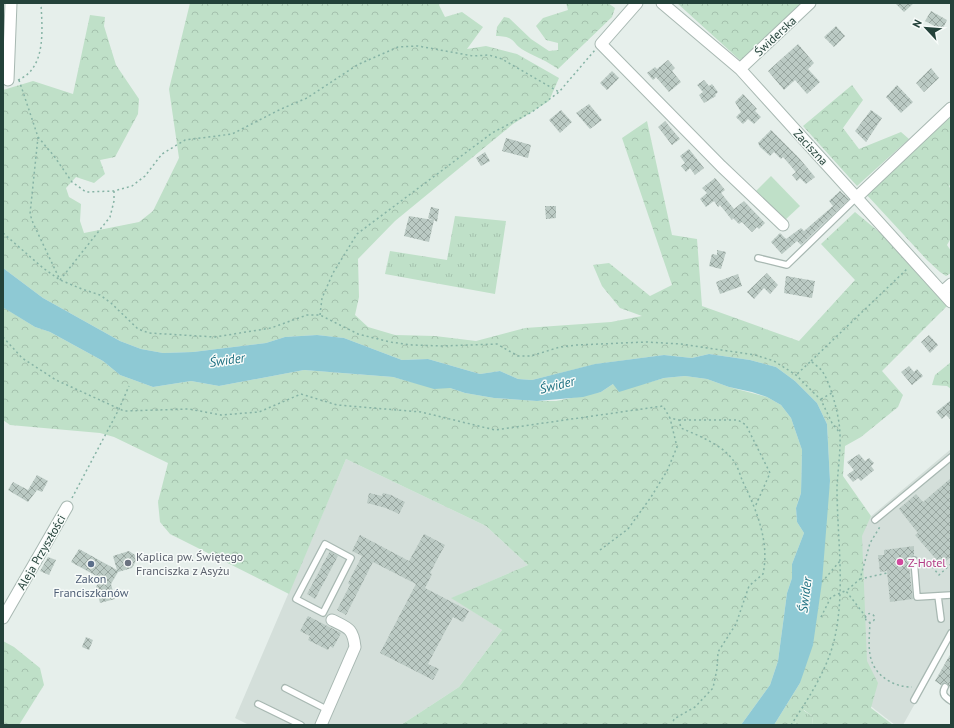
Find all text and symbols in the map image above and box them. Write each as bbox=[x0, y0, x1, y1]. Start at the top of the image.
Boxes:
north arrow bbox=[906, 8, 946, 48]
street label: Świderska bbox=[751, 13, 799, 59]
text: N bbox=[909, 17, 925, 30]
street label: Zaciszna bbox=[791, 126, 831, 168]
water label: Świder bbox=[208, 349, 247, 371]
water label: Świder bbox=[538, 372, 577, 398]
street label: Aleja Przyszłości bbox=[13, 512, 69, 592]
place label: Kaplica pw. Świętego Franciszka z Asyżu bbox=[136, 549, 243, 578]
place label: Z-Hotel bbox=[908, 555, 946, 570]
marker: Z-Hotel bbox=[895, 557, 905, 567]
marker: Kaplica pw. Świętego Franciszka z Asyżu bbox=[123, 558, 133, 568]
marker: Zakon Franciszkanów bbox=[86, 559, 96, 569]
place label: Zakon Franciszkanów bbox=[53, 571, 129, 600]
water label: Świder bbox=[794, 575, 816, 614]

